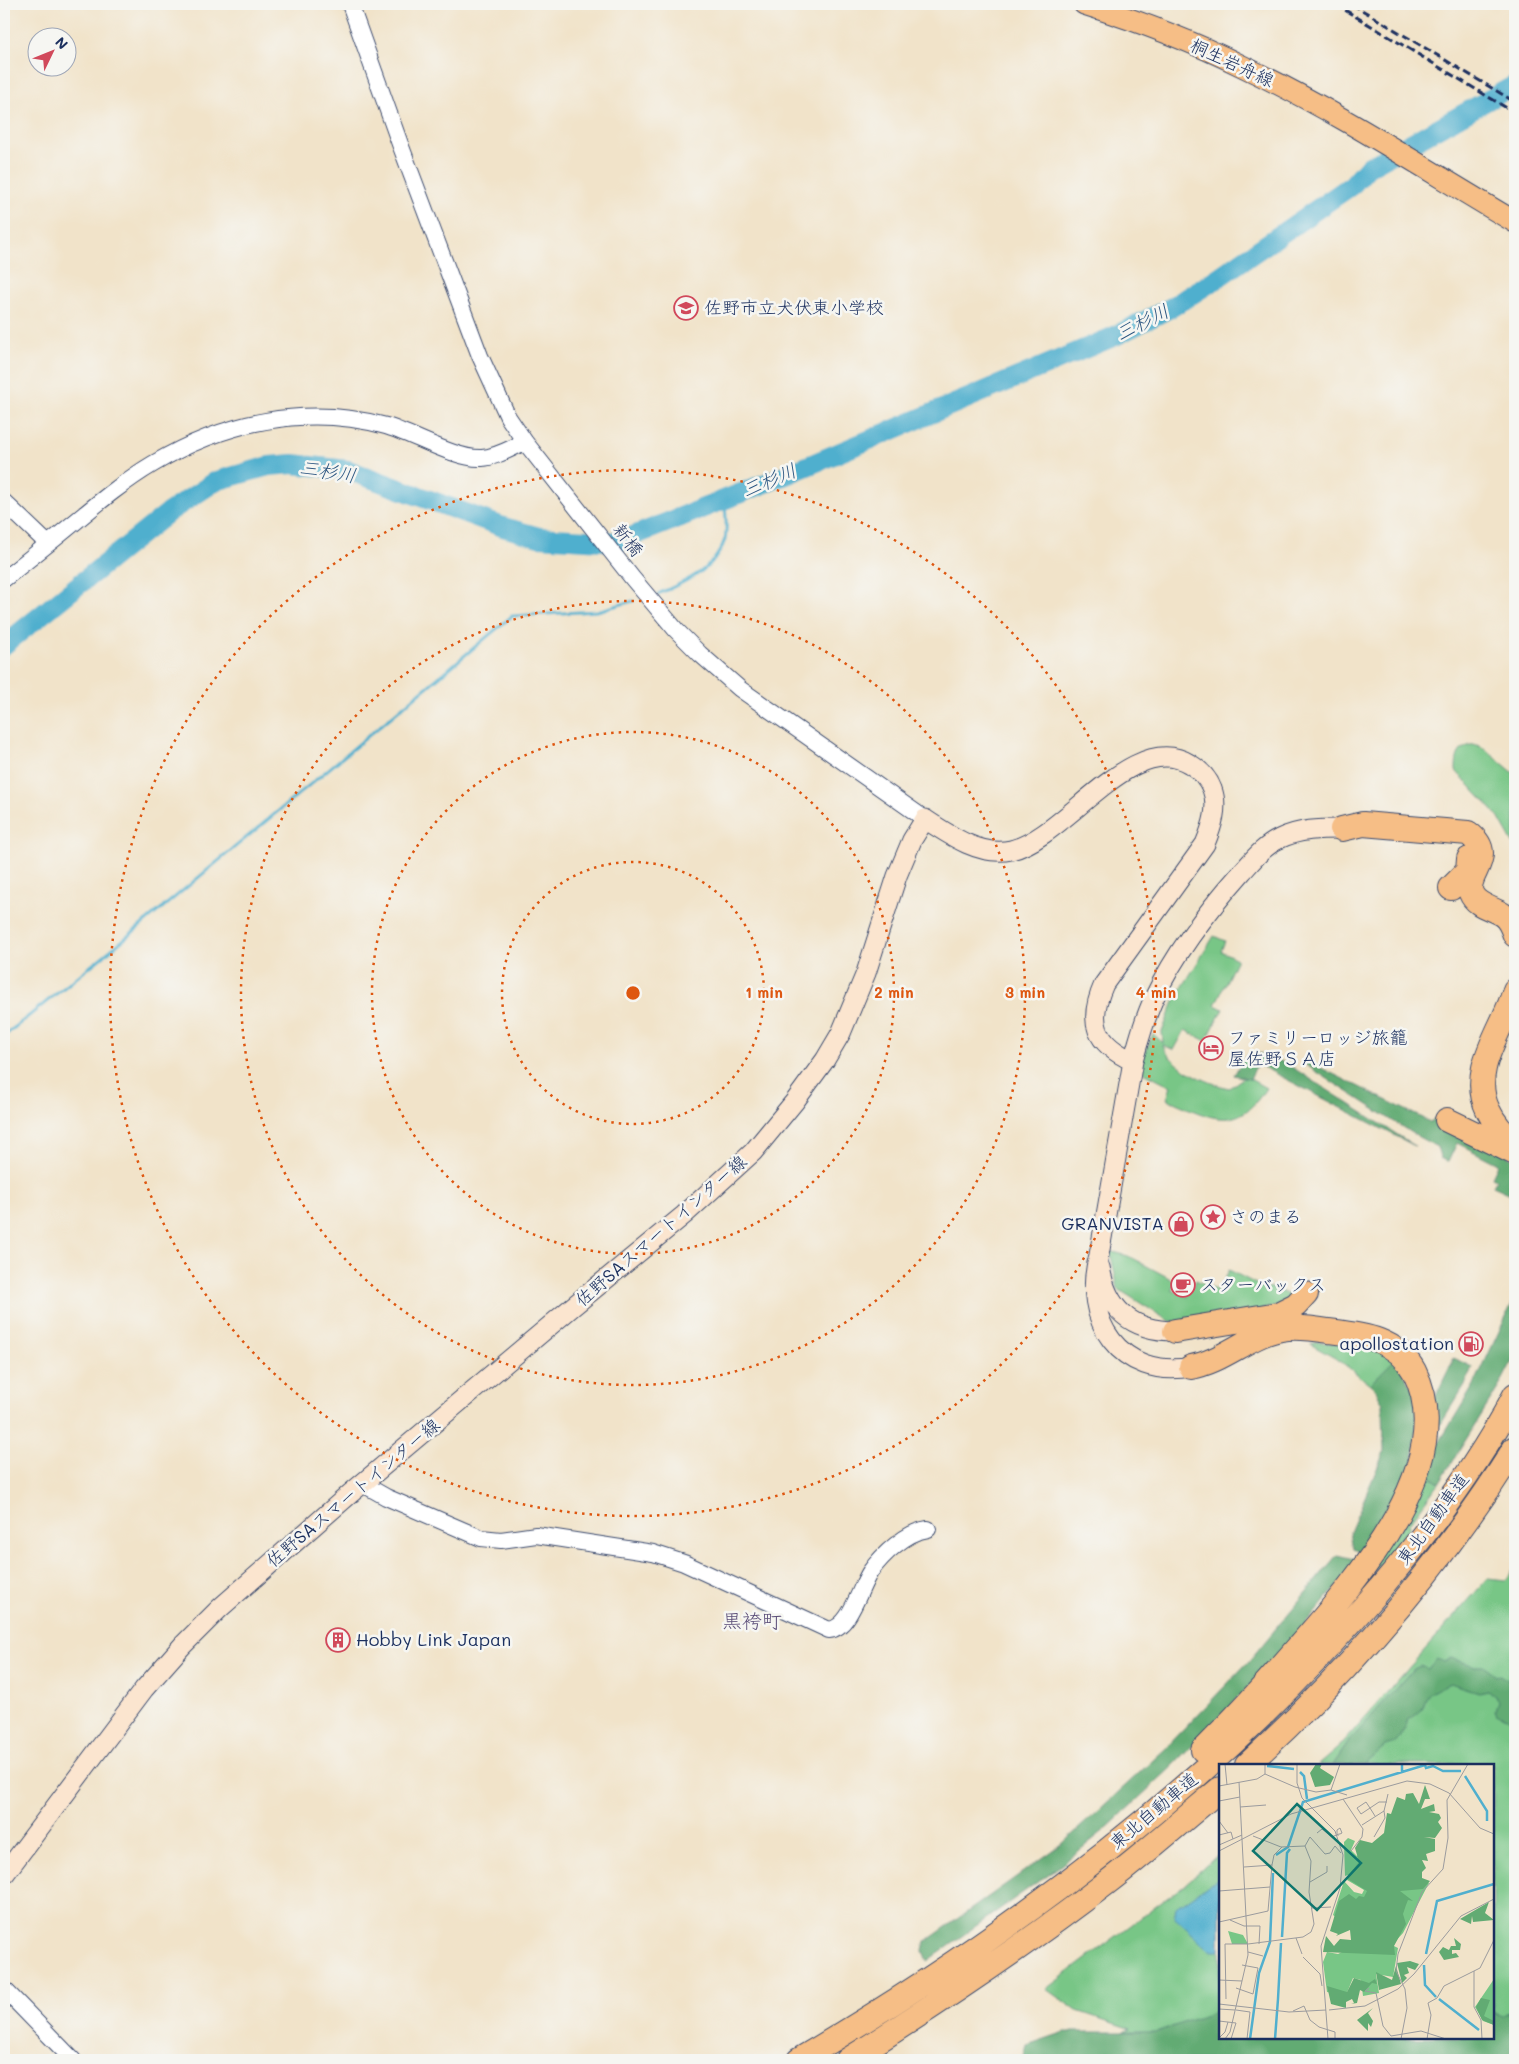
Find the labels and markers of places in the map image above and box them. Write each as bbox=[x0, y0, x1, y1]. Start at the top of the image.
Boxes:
school or university icon: 佐野市立犬伏東小学校 bbox=[673, 295, 699, 321]
place label: 佐野市立犬伏東小学校 bbox=[704, 295, 884, 319]
centre of rings bbox=[624, 984, 642, 1002]
place label: ファミリーロッジ旅籠 屋佐野ＳＡ店 bbox=[1228, 1025, 1407, 1070]
hotel icon: ファミリーロッジ旅籠 屋佐野ＳＡ店 bbox=[1198, 1035, 1224, 1061]
place icon: さのまる bbox=[1200, 1204, 1226, 1230]
place label: さのまる bbox=[1230, 1204, 1302, 1228]
place label: GRANVISTA bbox=[1061, 1211, 1164, 1235]
shop icon: GRANVISTA bbox=[1168, 1211, 1194, 1237]
cafe icon: スターバックス bbox=[1170, 1272, 1196, 1298]
place label: スターバックス bbox=[1200, 1272, 1326, 1296]
place label: apollostation bbox=[1339, 1331, 1454, 1355]
fuel station icon: apollostation bbox=[1458, 1331, 1484, 1357]
building icon: Hobby Link Japan bbox=[325, 1627, 351, 1653]
place label: Hobby Link Japan bbox=[356, 1627, 511, 1651]

